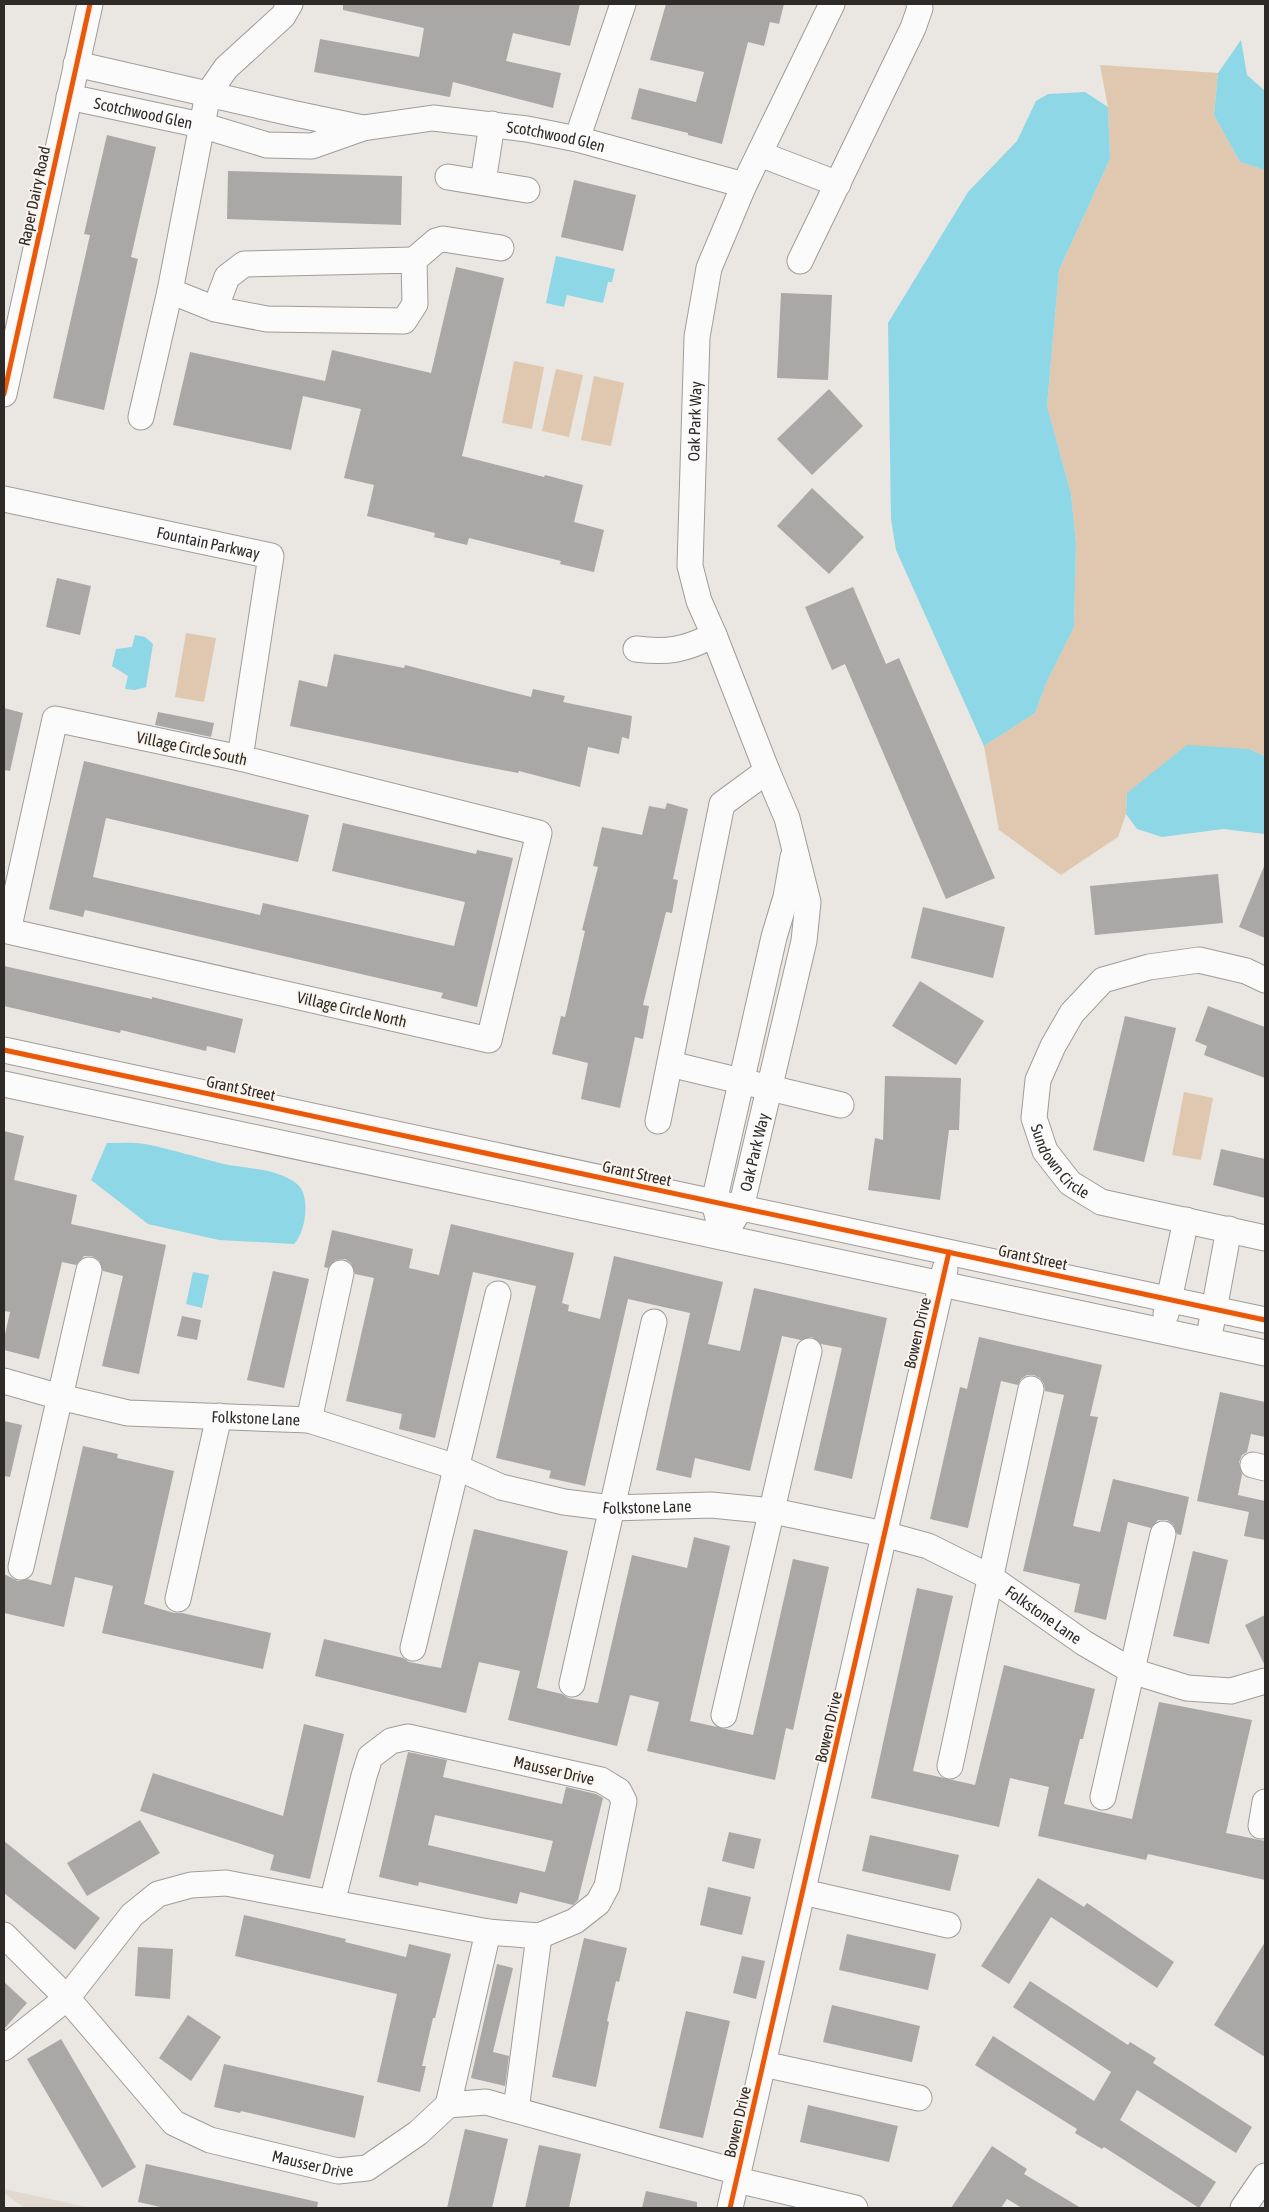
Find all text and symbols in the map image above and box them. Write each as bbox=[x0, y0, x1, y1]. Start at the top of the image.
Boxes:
street label: Scotchwood Glen bbox=[92, 94, 194, 132]
street label: Scotchwood Glen bbox=[506, 118, 607, 155]
street label: Raper Dairy Road bbox=[15, 145, 54, 248]
street label: Oak Park Way bbox=[684, 380, 706, 462]
street label: Fountain Parkway bbox=[155, 523, 262, 563]
street label: Village Circle South bbox=[135, 727, 249, 770]
street label: Village Circle North bbox=[295, 988, 409, 1031]
street label: Grant Street bbox=[205, 1072, 277, 1104]
street label: Oak Park Way bbox=[736, 1111, 773, 1193]
street label: Sundown Circle bbox=[1028, 1122, 1093, 1202]
street label: Grant Street bbox=[601, 1157, 673, 1189]
street label: Grant Street bbox=[997, 1241, 1069, 1273]
street label: Bowen Drive bbox=[900, 1296, 934, 1370]
street label: Folkstone Lane bbox=[211, 1407, 300, 1429]
street label: Folkstone Lane bbox=[602, 1497, 692, 1517]
street label: Folkstone Lane bbox=[1002, 1582, 1085, 1647]
street label: Bowen Drive bbox=[811, 1690, 845, 1764]
street label: Mausser Drive bbox=[512, 1752, 596, 1788]
street label: Bowen Drive bbox=[720, 2085, 754, 2159]
street label: Mausser Drive bbox=[270, 2146, 354, 2180]

